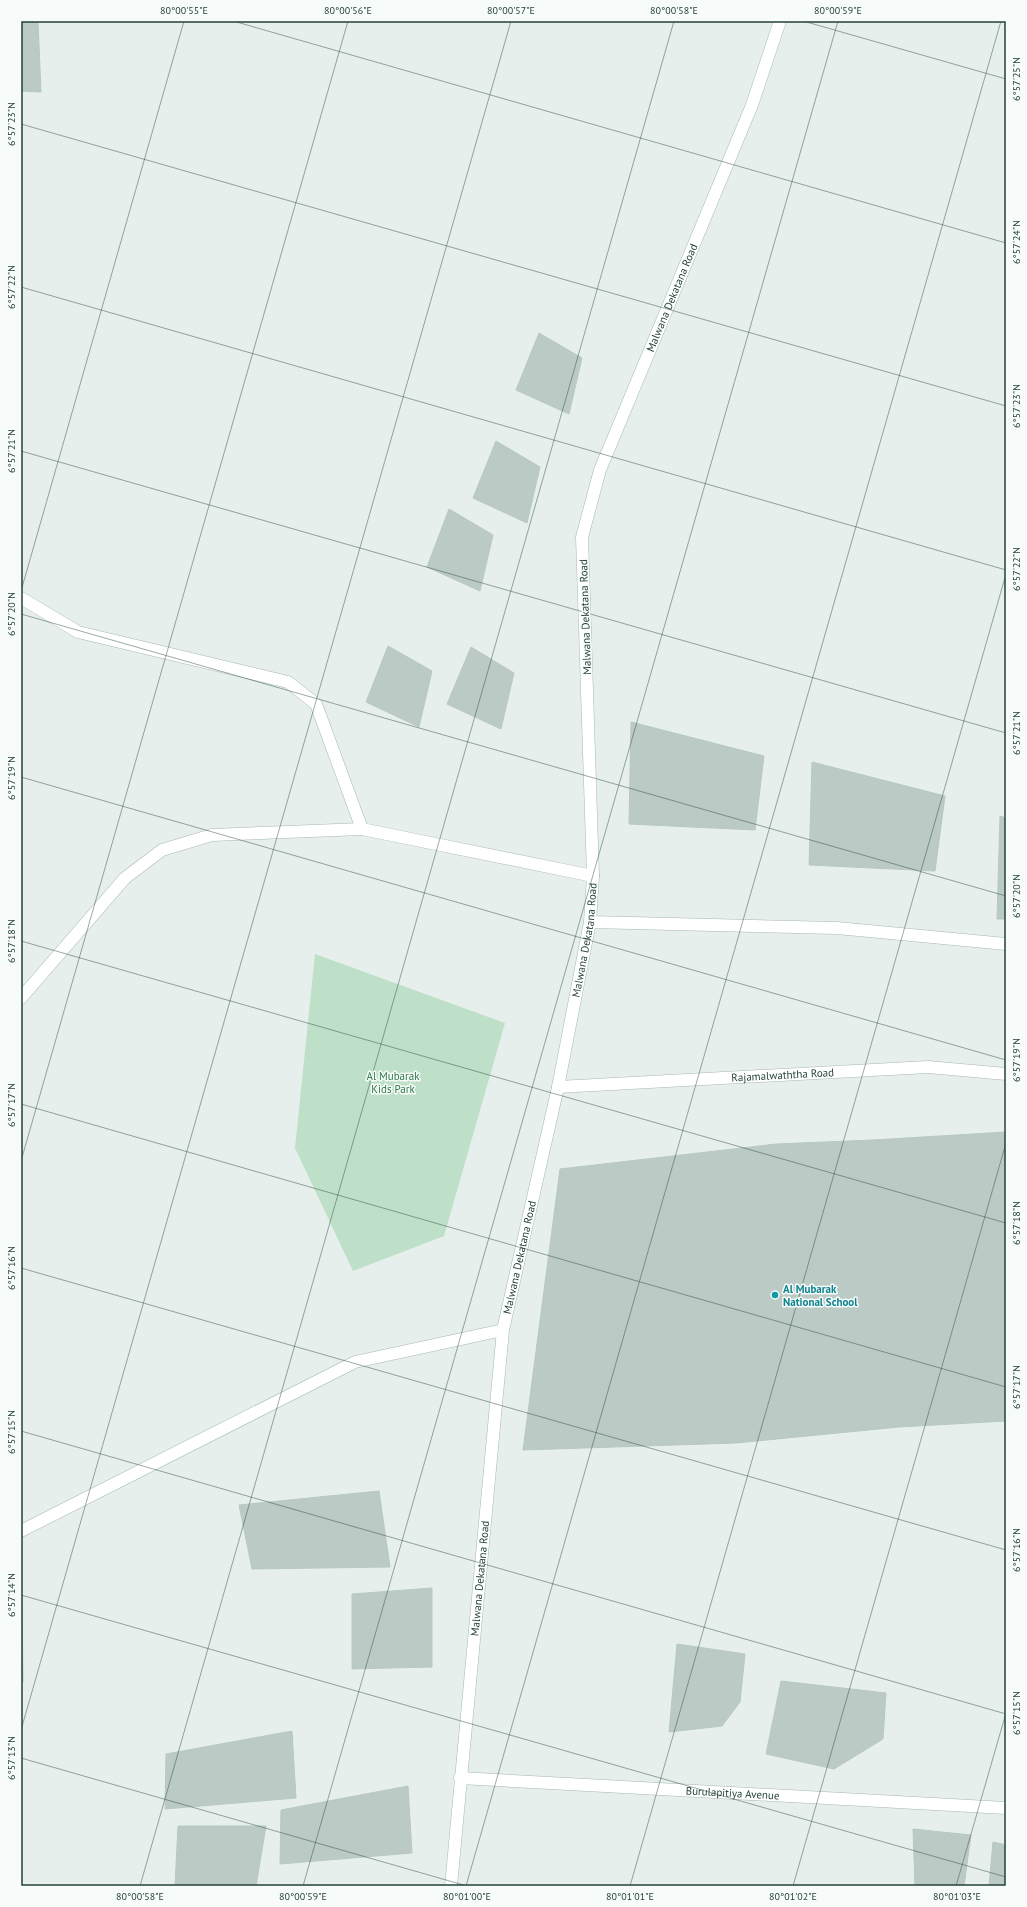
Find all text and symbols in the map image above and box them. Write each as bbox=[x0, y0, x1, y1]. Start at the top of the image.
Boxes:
text: 80°00'55"E bbox=[160, 4, 208, 17]
text: 80°00'56"E bbox=[324, 4, 372, 17]
text: 80°00'57"E bbox=[487, 4, 535, 17]
text: 80°00'58"E bbox=[650, 4, 698, 17]
text: 80°00'59"E bbox=[814, 4, 862, 17]
text: 6°57'25"N bbox=[1010, 57, 1023, 101]
text: 6°57'23"N bbox=[5, 102, 18, 146]
text: 6°57'24"N bbox=[1010, 220, 1023, 264]
street label: Malwana Dekatana Road bbox=[643, 241, 701, 354]
text: 6°57'22"N bbox=[5, 265, 18, 309]
text: 6°57'23"N bbox=[1010, 384, 1023, 428]
text: 6°57'21"N bbox=[5, 429, 18, 473]
text: 6°57'22"N bbox=[1010, 547, 1023, 591]
street label: Malwana Dekatana Road bbox=[576, 559, 594, 675]
text: 6°57'20"N bbox=[5, 592, 18, 636]
text: 6°57'21"N bbox=[1010, 711, 1023, 755]
text: 6°57'19"N bbox=[5, 756, 18, 800]
text: 6°57'20"N bbox=[1010, 874, 1023, 918]
street label: Malwana Dekatana Road bbox=[569, 882, 600, 999]
text: 6°57'18"N bbox=[5, 919, 18, 963]
text: 6°57'19"N bbox=[1010, 1038, 1023, 1082]
street label: Rajamalwaththa Road bbox=[731, 1065, 834, 1085]
park label: Al Mubarak Kids Park bbox=[366, 1069, 420, 1096]
text: 6°57'17"N bbox=[5, 1083, 18, 1127]
street label: Malwana Dekatana Road bbox=[500, 1199, 539, 1315]
text: 6°57'18"N bbox=[1010, 1201, 1023, 1245]
text: 6°57'16"N bbox=[5, 1246, 18, 1290]
place label: Al Mubarak National School bbox=[783, 1282, 858, 1309]
marker: Al Mubarak National School bbox=[770, 1290, 780, 1300]
text: 6°57'17"N bbox=[1010, 1365, 1023, 1409]
text: 6°57'15"N bbox=[5, 1410, 18, 1454]
street label: Malwana Dekatana Road bbox=[467, 1520, 492, 1637]
text: 6°57'16"N bbox=[1010, 1528, 1023, 1572]
text: 6°57'14"N bbox=[5, 1573, 18, 1617]
text: 6°57'15"N bbox=[1010, 1691, 1023, 1735]
text: 6°57'13"N bbox=[5, 1736, 18, 1780]
street label: Burulapitiya Avenue bbox=[685, 1783, 780, 1803]
text: 80°00'58"E bbox=[116, 1890, 164, 1903]
text: 80°00'59"E bbox=[279, 1890, 327, 1903]
text: 80°01'00"E bbox=[443, 1890, 491, 1903]
text: 80°01'01"E bbox=[606, 1890, 654, 1903]
text: 80°01'02"E bbox=[769, 1890, 817, 1903]
text: 80°01'03"E bbox=[933, 1890, 981, 1903]

